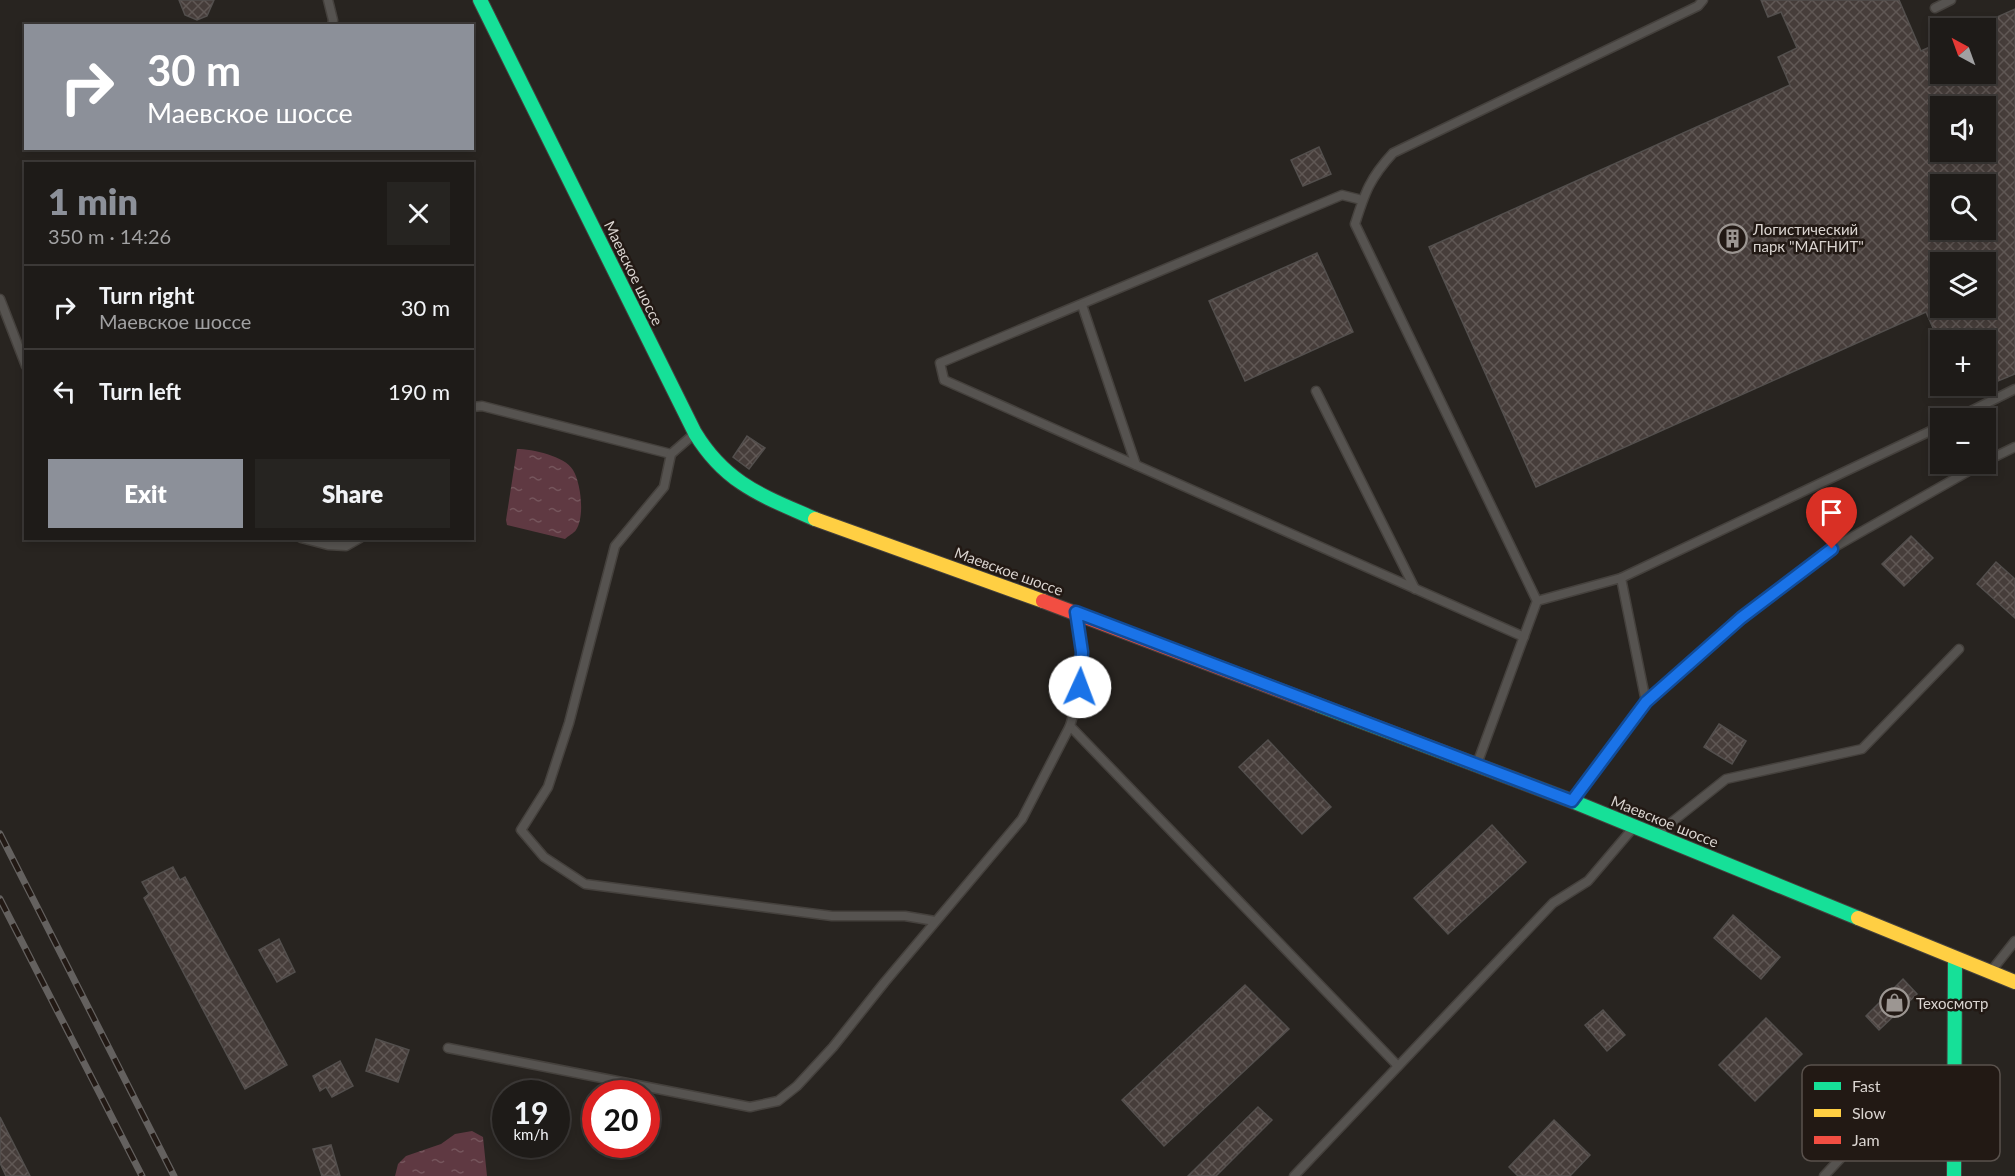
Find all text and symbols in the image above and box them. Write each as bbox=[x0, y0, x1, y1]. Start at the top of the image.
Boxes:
north arrow bbox=[1930, 18, 1996, 84]
map controls bbox=[1930, 18, 1996, 474]
text: 30 m bbox=[147, 45, 241, 95]
icon: right bbox=[48, 48, 126, 126]
text: Маевское шоссе bbox=[147, 96, 353, 129]
button: sound bbox=[1930, 96, 1996, 162]
button: search bbox=[1930, 174, 1996, 240]
text: 1 min bbox=[48, 179, 138, 223]
button: close bbox=[387, 182, 450, 245]
street label: Маевское шоссе bbox=[601, 218, 667, 328]
place label: Логистический парк "МАГНИТ" bbox=[1752, 220, 1864, 255]
building icon: Логистический парк "МАГНИТ" bbox=[1716, 222, 1748, 254]
text: 350 m · 14:26 bbox=[48, 224, 171, 248]
button: layers bbox=[1930, 252, 1996, 318]
text: Turn right bbox=[99, 282, 194, 309]
icon: right bbox=[48, 291, 81, 324]
text: 30 m bbox=[401, 294, 450, 321]
text: Маевское шоссе bbox=[99, 309, 251, 333]
button: + bbox=[1930, 330, 1996, 396]
icon: left bbox=[48, 375, 81, 408]
text: Turn left bbox=[99, 378, 181, 405]
text: 190 m bbox=[388, 378, 450, 405]
button: − bbox=[1930, 408, 1996, 474]
button: Exit bbox=[48, 459, 243, 528]
button: Share bbox=[255, 459, 450, 528]
pin bbox=[1806, 487, 1857, 549]
icon: arrive bbox=[1815, 496, 1848, 529]
street label: Маевское шоссе bbox=[952, 543, 1066, 599]
position arrow bbox=[1048, 655, 1112, 719]
street label: Маевское шоссе bbox=[1609, 791, 1721, 851]
shop icon: Техосмотр bbox=[1879, 987, 1911, 1019]
place label: Техосмотр bbox=[1916, 994, 1988, 1012]
legend bbox=[1802, 1065, 2000, 1161]
text: Fast bbox=[1852, 1076, 1881, 1095]
speed limit sign: 20 bbox=[582, 1080, 660, 1158]
text: 19 bbox=[514, 1094, 548, 1130]
text: Slow bbox=[1852, 1103, 1886, 1122]
text: km/h bbox=[513, 1125, 549, 1143]
text: Jam bbox=[1852, 1130, 1880, 1149]

